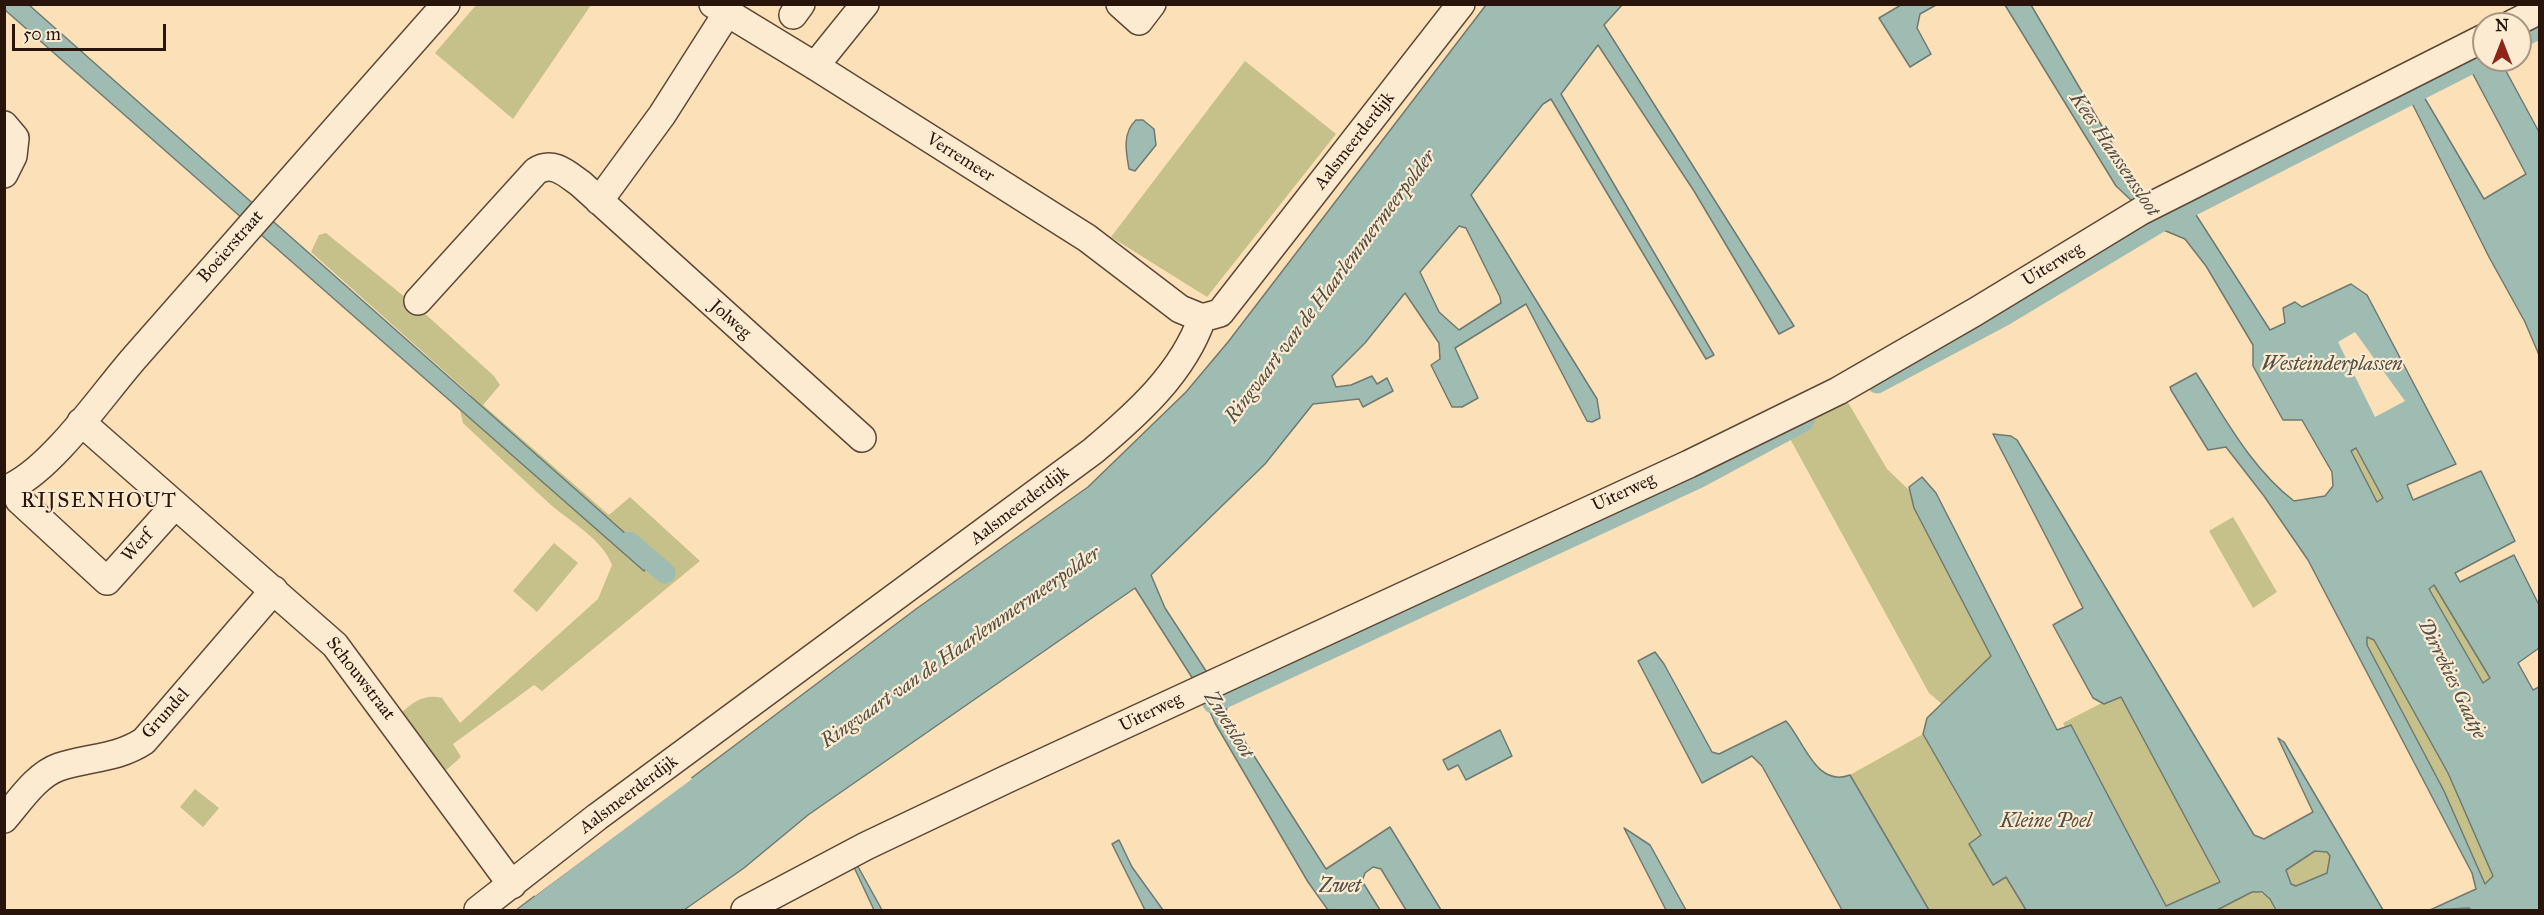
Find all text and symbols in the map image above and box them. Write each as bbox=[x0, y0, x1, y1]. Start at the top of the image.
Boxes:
scale bar bbox=[15, 12, 170, 50]
north arrow bbox=[2472, 12, 2532, 72]
text: N bbox=[2495, 16, 2509, 35]
text: 50 m bbox=[23, 23, 61, 45]
street label: Aalsmeerderdijk bbox=[1310, 88, 1400, 194]
water label: Kees Hanssenssloot bbox=[2064, 89, 2164, 221]
street label: Verremeer bbox=[922, 129, 998, 187]
water label: Ringvaart van de Haarlemmermeerpolder bbox=[1220, 146, 1442, 428]
street label: Boeierstraat bbox=[194, 206, 268, 288]
street label: Uiterweg bbox=[2019, 238, 2087, 292]
street label: Jolweg bbox=[705, 296, 755, 344]
water label: Westeinderplassen bbox=[2261, 353, 2403, 377]
street label: Aalsmeerderdijk bbox=[966, 462, 1074, 550]
street label: Uiterweg bbox=[1589, 469, 1659, 517]
district label: RIJSENHOUT bbox=[21, 489, 177, 515]
street label: Werf bbox=[118, 525, 158, 567]
water label: Ringvaart van de Haarlemmermeerpolder bbox=[817, 542, 1105, 754]
water label: Dirrekies Gaatje bbox=[2411, 615, 2491, 743]
street label: Schouwstraat bbox=[321, 633, 399, 725]
street label: Grundel bbox=[138, 684, 194, 744]
water label: Zwetsloot bbox=[1198, 687, 1258, 763]
street label: Uiterweg bbox=[1116, 689, 1186, 737]
street label: Aalsmeerderdijk bbox=[575, 751, 683, 839]
water label: Kleine Poel bbox=[2000, 810, 2092, 834]
water label: Zwet bbox=[1319, 875, 1361, 899]

